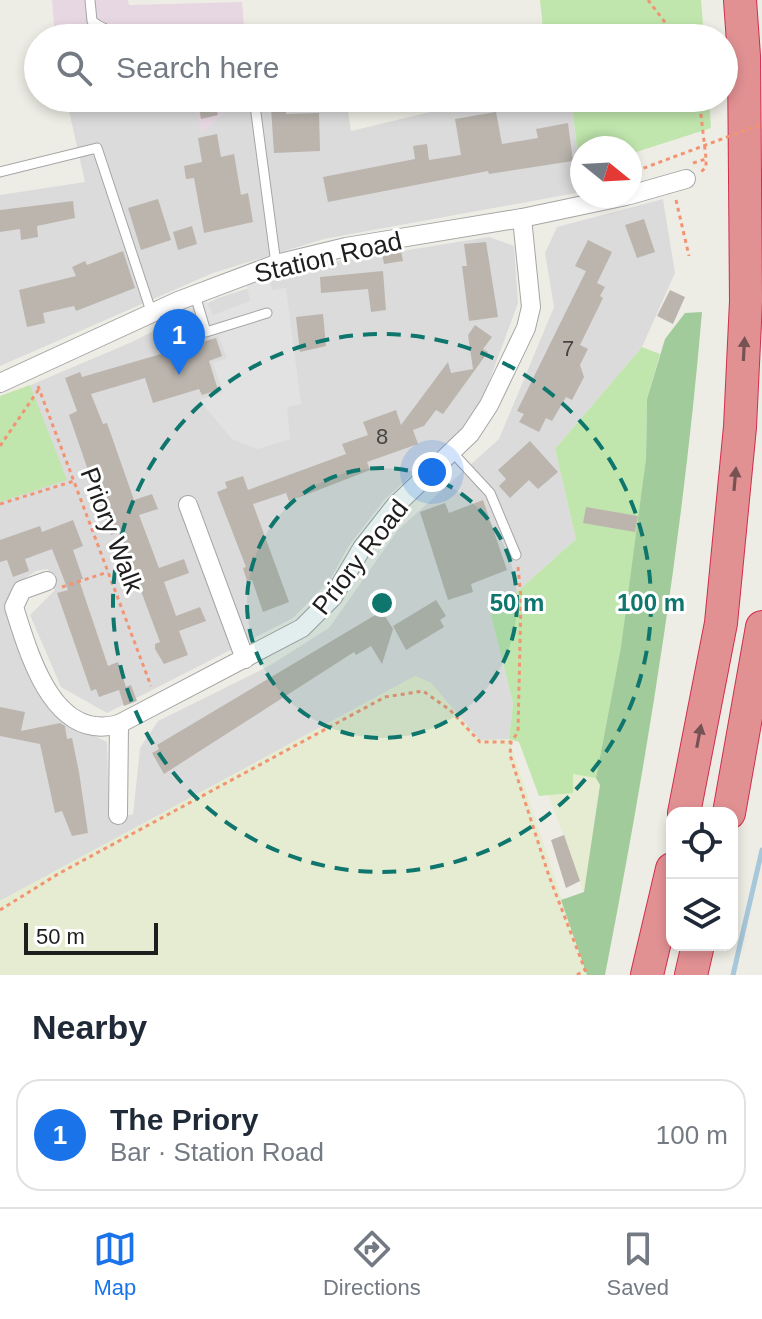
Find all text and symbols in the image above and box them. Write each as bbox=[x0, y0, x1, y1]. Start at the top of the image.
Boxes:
search box bbox=[24, 24, 738, 112]
icon: search bbox=[52, 46, 96, 90]
text: Search here bbox=[116, 51, 279, 84]
north arrow bbox=[570, 136, 642, 208]
street label: Station Road bbox=[251, 225, 405, 289]
pin: 1 bbox=[153, 309, 205, 375]
house number: 7 bbox=[562, 336, 574, 361]
one-way arrow bbox=[738, 336, 751, 361]
house number: 8 bbox=[376, 424, 388, 449]
your location bbox=[412, 452, 452, 492]
street label: Priory Walk bbox=[74, 463, 150, 598]
one-way arrow bbox=[729, 466, 742, 491]
street label: Priory Road bbox=[306, 494, 414, 620]
centre of rings bbox=[368, 589, 396, 617]
text: 50 m bbox=[490, 589, 544, 616]
text: 100 m bbox=[617, 589, 685, 616]
one-way arrow bbox=[693, 724, 706, 749]
map controls bbox=[666, 807, 738, 951]
button: locate bbox=[666, 807, 738, 879]
button: layers bbox=[666, 879, 738, 951]
scale bar bbox=[24, 919, 158, 955]
text: 50 m bbox=[36, 924, 85, 949]
text: Nearby bbox=[32, 1008, 147, 1046]
text: The Priory bbox=[110, 1103, 258, 1136]
text: 1 bbox=[53, 1120, 67, 1150]
text: 100 m bbox=[656, 1120, 728, 1150]
text: Bar · Station Road bbox=[110, 1137, 324, 1167]
tab: Map bbox=[93, 1227, 137, 1301]
tab: Directions bbox=[323, 1227, 421, 1301]
tab: Saved bbox=[607, 1227, 669, 1301]

